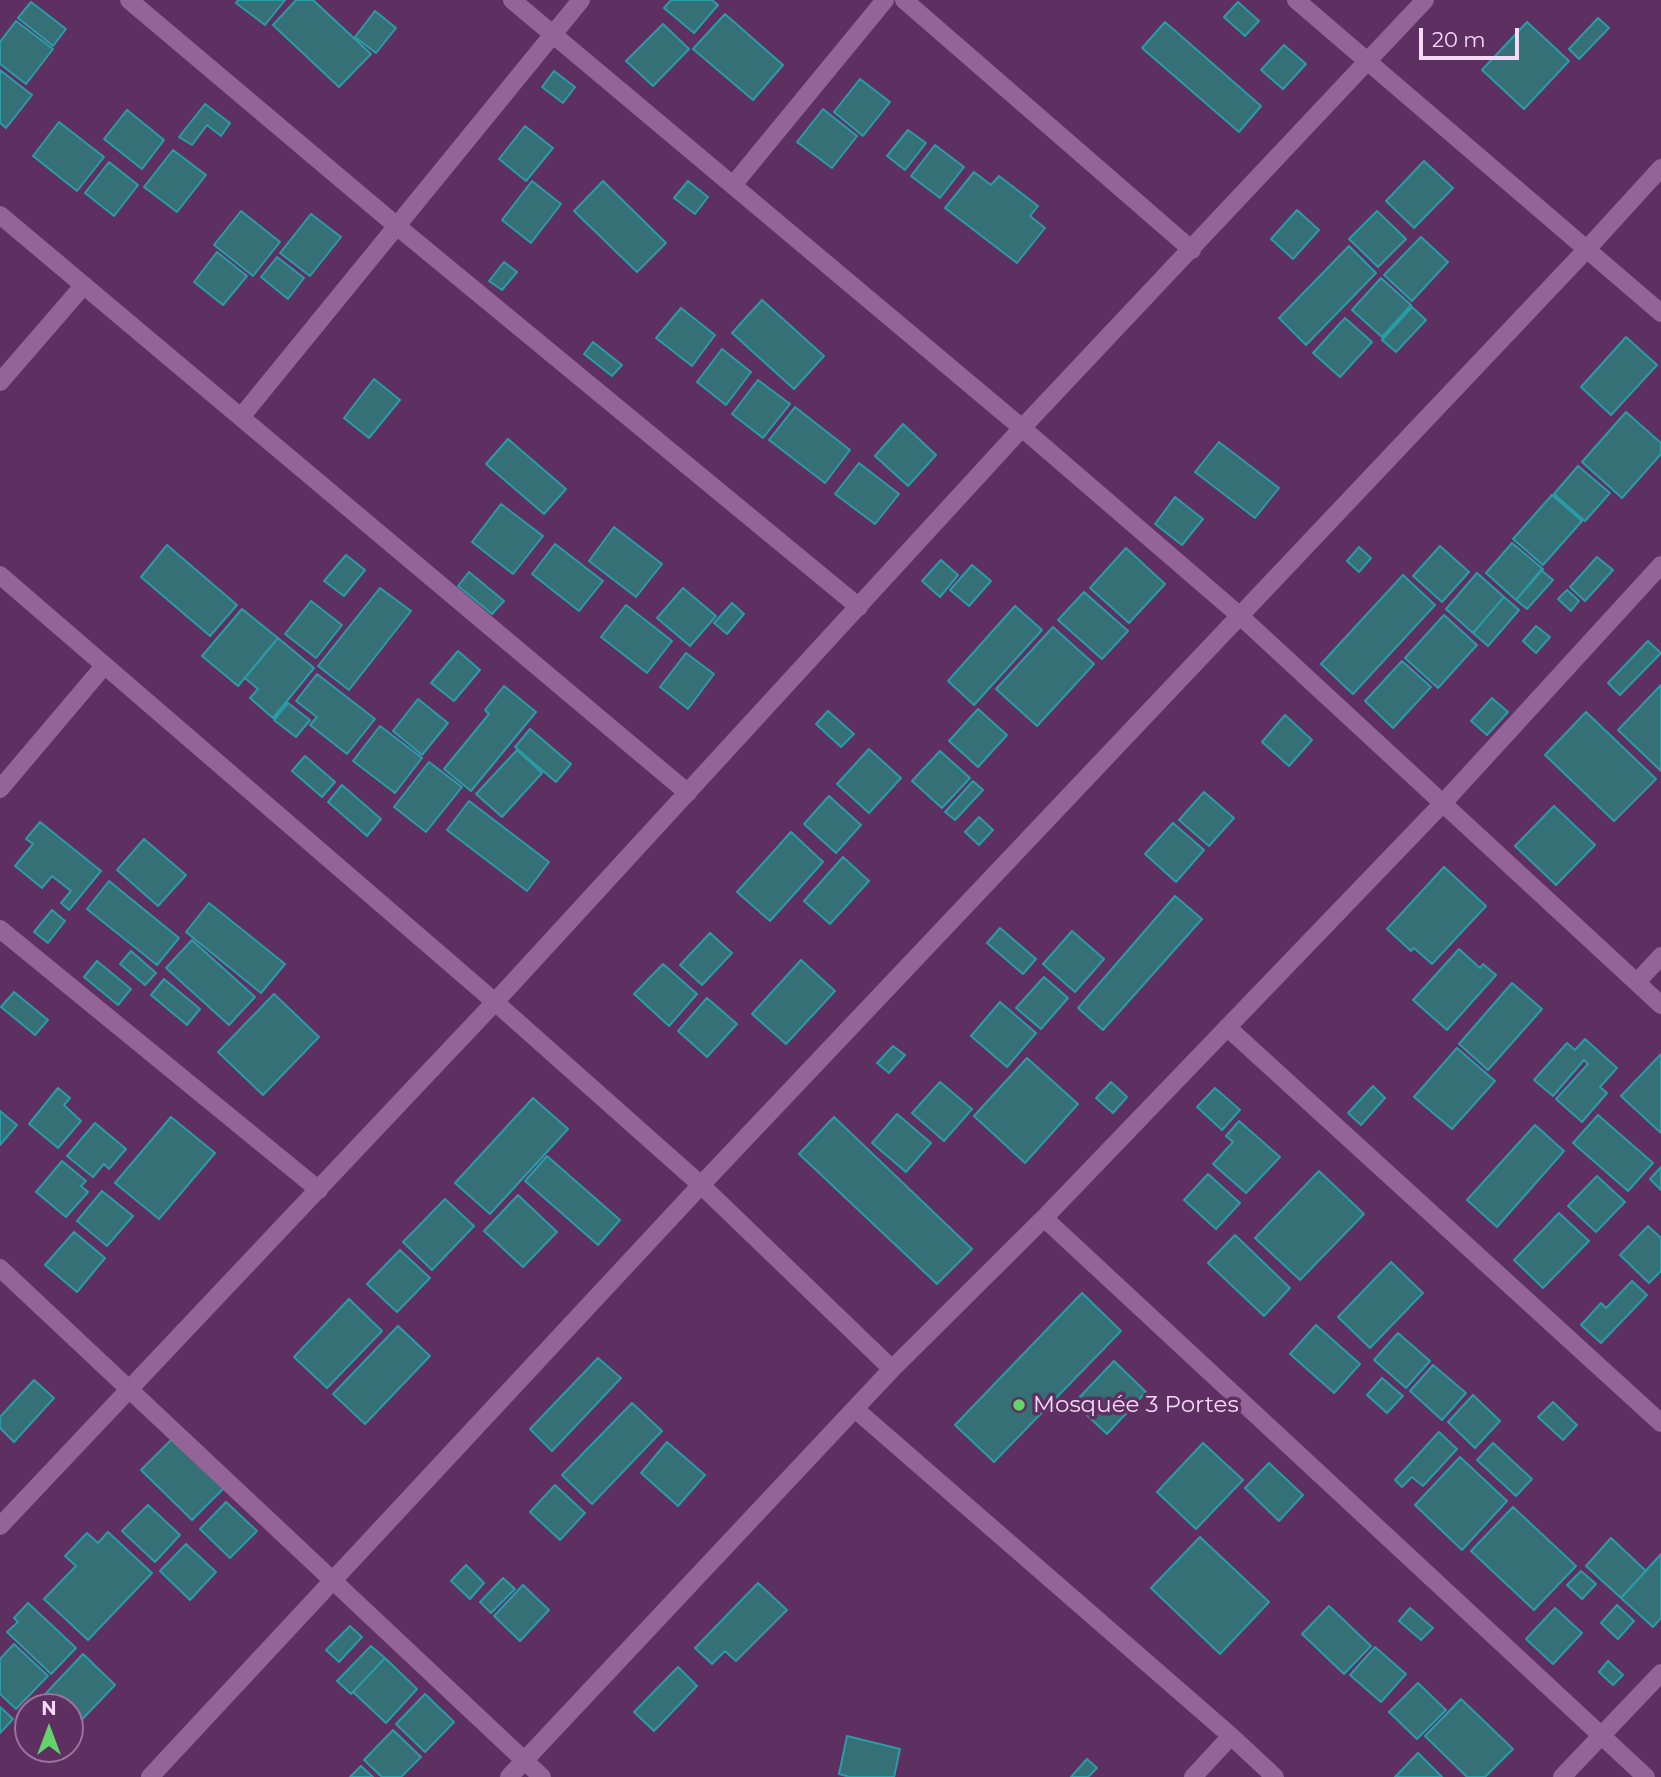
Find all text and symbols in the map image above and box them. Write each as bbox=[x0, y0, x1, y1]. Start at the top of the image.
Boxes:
scale bar bbox=[1423, 14, 1523, 58]
text: 20 m bbox=[1432, 27, 1486, 52]
place label: Mosquée 3 Portes bbox=[1033, 1391, 1239, 1419]
marker: Mosquée 3 Portes bbox=[1011, 1397, 1027, 1413]
north arrow bbox=[14, 1693, 84, 1763]
text: N bbox=[41, 1697, 57, 1720]

